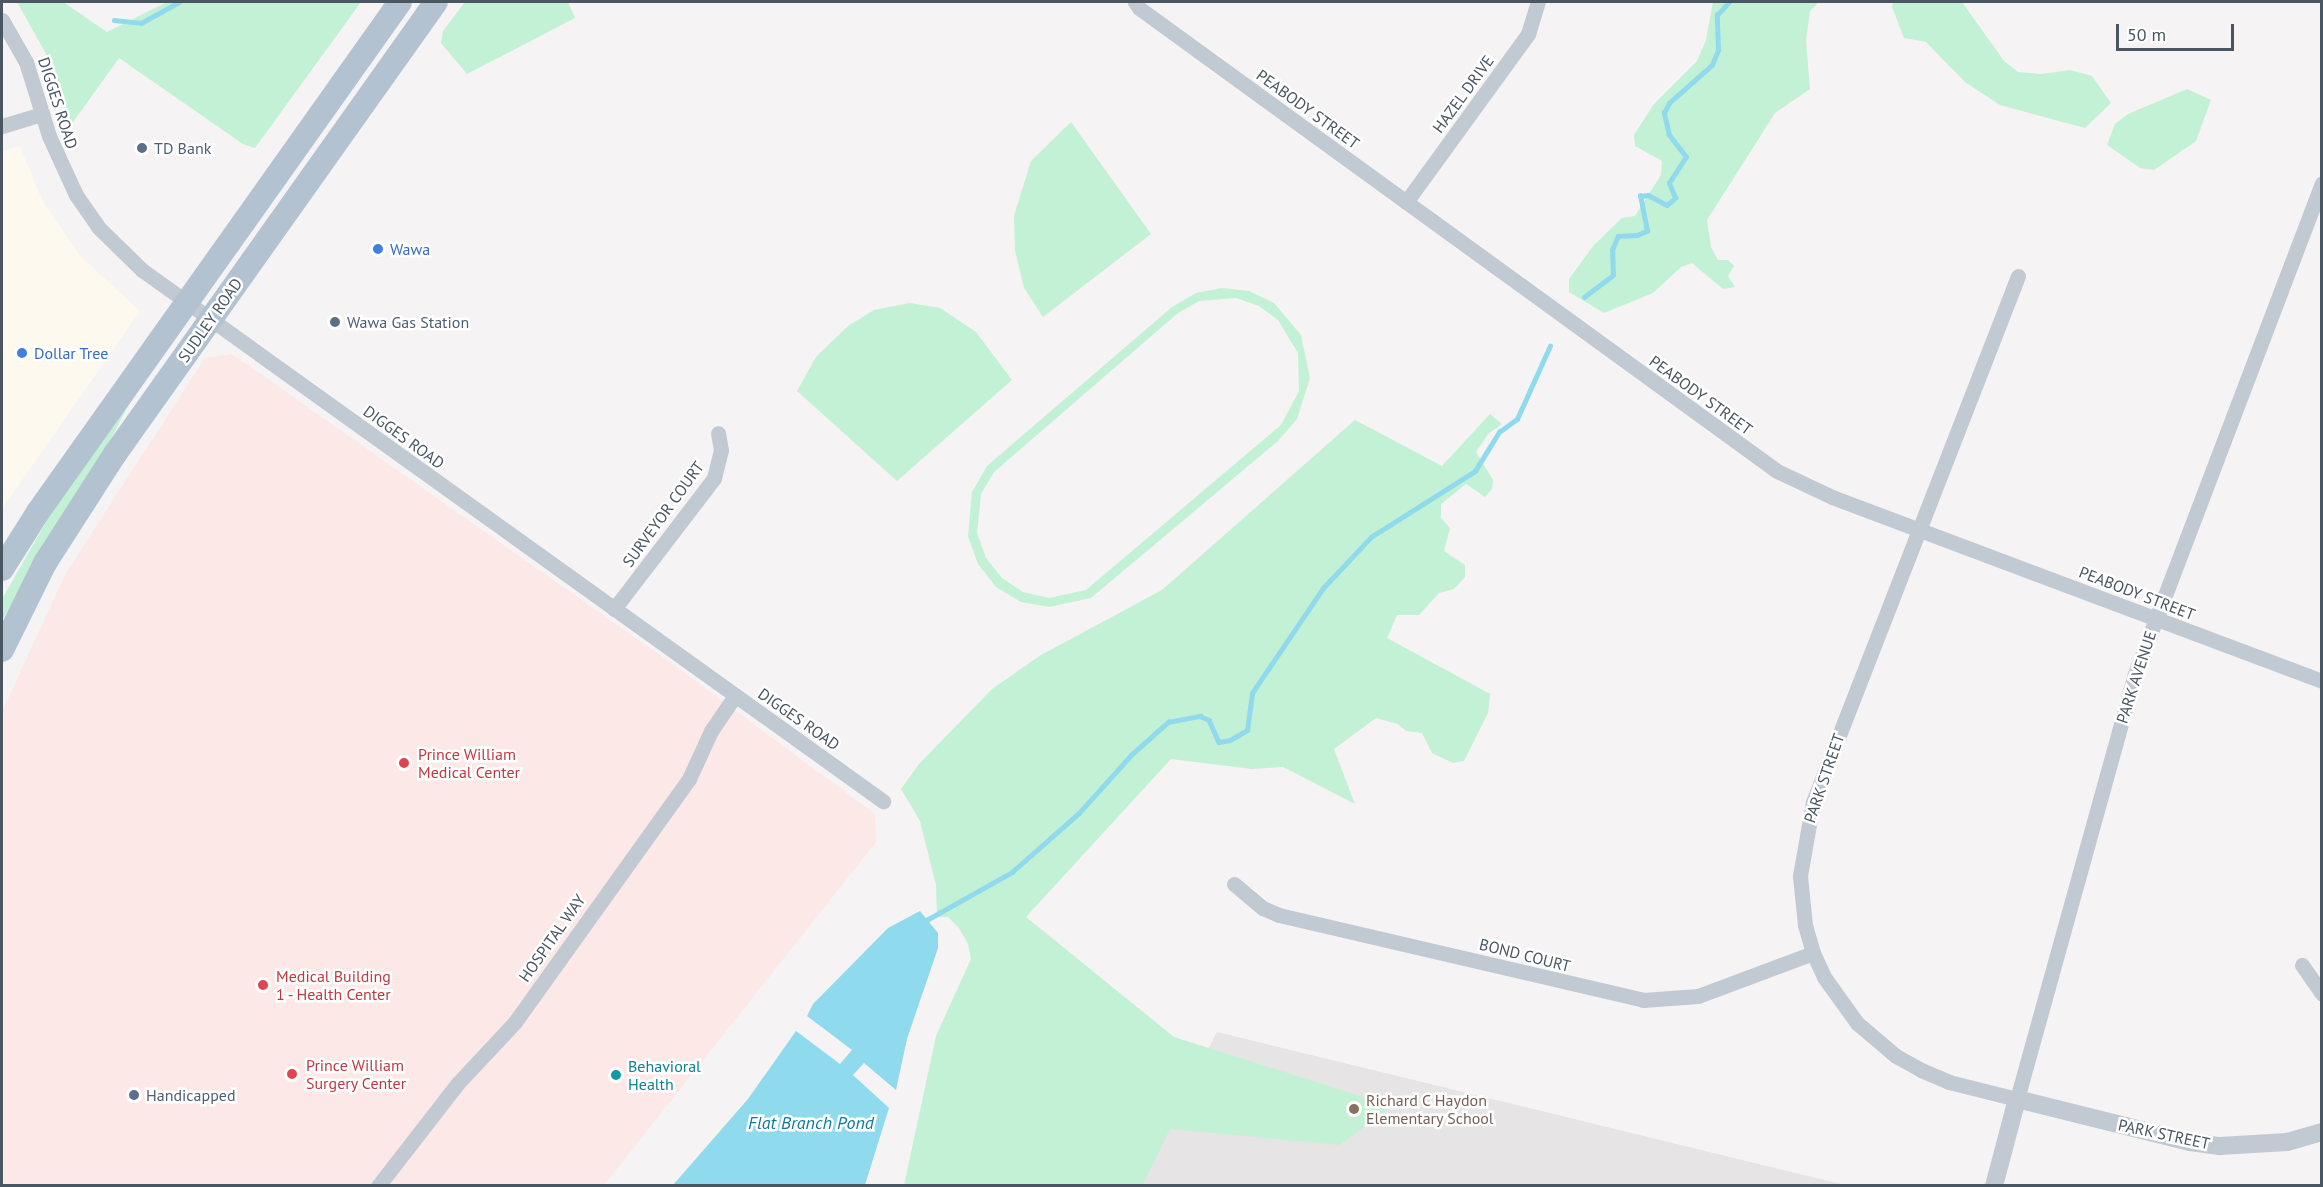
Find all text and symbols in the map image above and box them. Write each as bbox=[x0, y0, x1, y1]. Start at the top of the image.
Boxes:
scale bar bbox=[2119, 12, 2238, 50]
text: 50 m bbox=[2127, 23, 2166, 46]
street label: HAZEL DRIVE bbox=[1428, 51, 1498, 137]
street label: DIGGES ROAD bbox=[34, 55, 82, 151]
street label: PEABODY STREET bbox=[1253, 65, 1363, 153]
place label: TD Bank bbox=[154, 138, 211, 158]
marker: TD Bank bbox=[135, 141, 149, 155]
place label: Wawa bbox=[390, 239, 430, 259]
marker: Wawa bbox=[371, 242, 385, 256]
street label: SUDLEY ROAD bbox=[174, 274, 246, 366]
place label: Wawa Gas Station bbox=[347, 312, 469, 332]
marker: Wawa Gas Station bbox=[328, 315, 342, 329]
place label: Dollar Tree bbox=[34, 343, 109, 363]
marker: Dollar Tree bbox=[15, 346, 29, 360]
street label: PEABODY STREET bbox=[1646, 351, 1756, 439]
street label: DIGGES ROAD bbox=[360, 401, 448, 473]
street label: SURVEYOR COURT bbox=[618, 457, 708, 571]
street label: PEABODY STREET bbox=[2076, 562, 2198, 624]
street label: PARK AVENUE bbox=[2112, 628, 2160, 726]
street label: DIGGES ROAD bbox=[754, 684, 844, 754]
street label: PARK STREET bbox=[1800, 731, 1848, 825]
place label: Prince William Medical Center bbox=[418, 744, 520, 782]
marker: Prince William Medical Center bbox=[395, 754, 413, 772]
street label: HOSPITAL WAY bbox=[514, 890, 590, 986]
street label: BOND COURT bbox=[1477, 934, 1573, 976]
place label: Medical Building 1 - Health Center bbox=[276, 966, 393, 1004]
marker: Medical Building 1 - Health Center bbox=[254, 976, 272, 994]
place label: Prince William Surgery Center bbox=[306, 1055, 407, 1093]
place label: Behavioral Health bbox=[628, 1056, 701, 1094]
marker: Prince William Surgery Center bbox=[283, 1065, 301, 1083]
marker: Behavioral Health bbox=[609, 1068, 623, 1082]
place label: Handicapped bbox=[146, 1085, 236, 1105]
marker: Handicapped bbox=[127, 1088, 141, 1102]
place label: Richard C Haydon Elementary School bbox=[1366, 1090, 1494, 1128]
marker: Richard C Haydon Elementary School bbox=[1347, 1102, 1361, 1116]
water label: Flat Branch Pond bbox=[748, 1112, 874, 1134]
street label: PARK STREET bbox=[2116, 1115, 2212, 1153]

